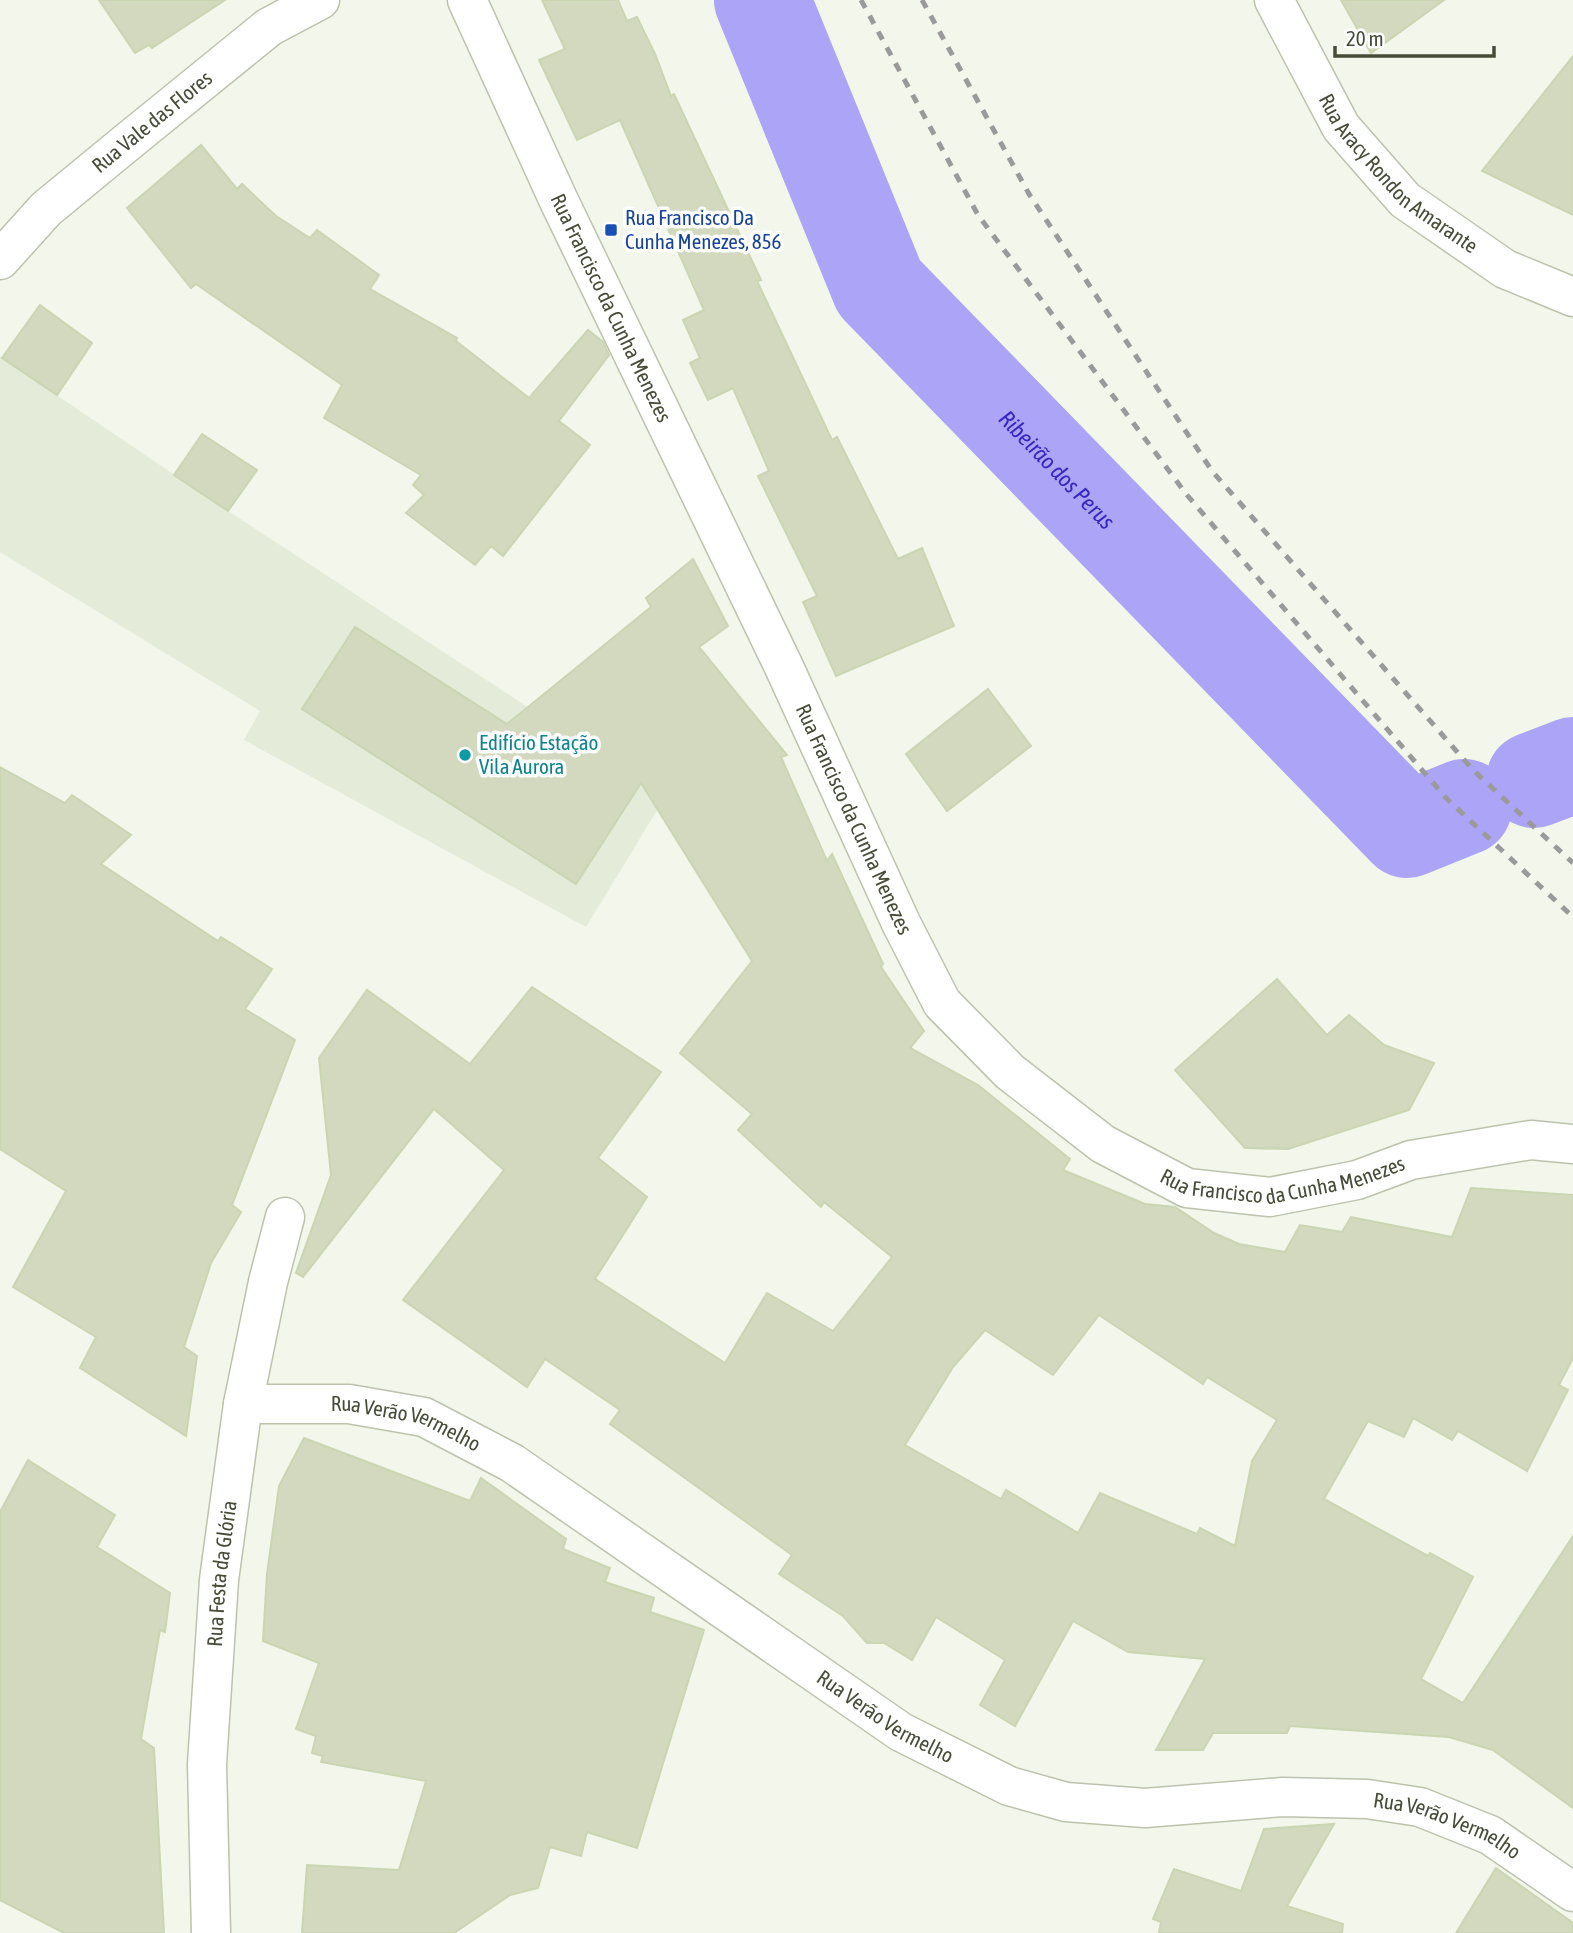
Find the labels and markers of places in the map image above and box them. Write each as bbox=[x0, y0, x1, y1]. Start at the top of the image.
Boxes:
place label: Rua Francisco Da Cunha Menezes, 856 bbox=[625, 205, 782, 253]
marker: Rua Francisco Da Cunha Menezes, 856 bbox=[603, 222, 619, 238]
place label: Edifício Estação Vila Aurora bbox=[479, 730, 598, 778]
marker: Edifício Estação Vila Aurora bbox=[457, 747, 473, 763]

